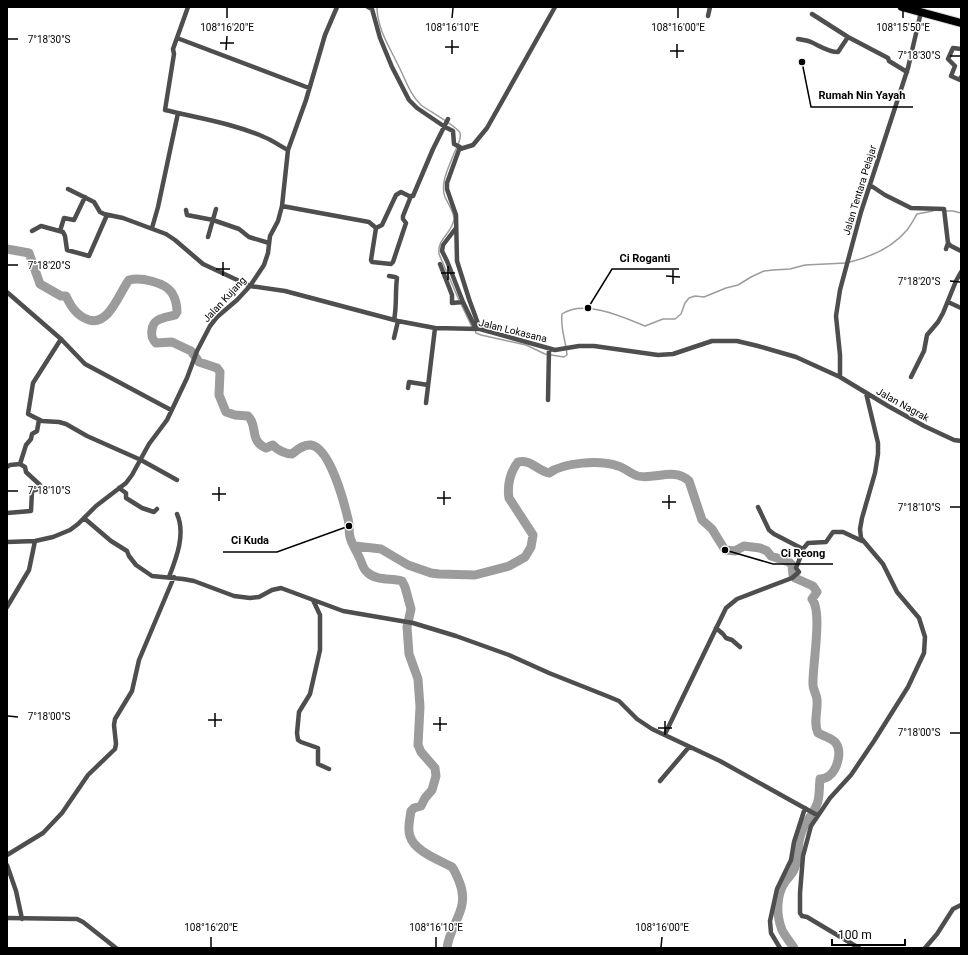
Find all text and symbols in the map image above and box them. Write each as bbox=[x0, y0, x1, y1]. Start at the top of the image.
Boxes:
text: 108°16'20"E bbox=[200, 22, 254, 33]
text: 108°16'10"E bbox=[425, 22, 479, 33]
text: 108°16'00"E bbox=[651, 22, 705, 33]
text: 108°15'50"E bbox=[876, 22, 930, 33]
text: 7°18'30"S bbox=[28, 34, 70, 45]
text: 7°18'30"S bbox=[898, 50, 940, 61]
callout: Rumah Nin Yayah bbox=[811, 84, 913, 107]
text: Rumah Nin Yayah bbox=[819, 89, 905, 102]
street label: Jalan Tentara Pelajar bbox=[841, 143, 879, 236]
callout: Ci Roganti bbox=[612, 246, 679, 269]
text: Ci Roganti bbox=[619, 252, 671, 265]
text: 7°18'20"S bbox=[28, 260, 70, 271]
street label: Jalan Kujang bbox=[201, 275, 248, 324]
text: 7°18'20"S bbox=[898, 276, 940, 287]
street label: Jalan Lokasana bbox=[478, 317, 548, 344]
street label: Jalan Nagrak bbox=[874, 385, 932, 424]
text: 7°18'10"S bbox=[28, 485, 70, 496]
text: 7°18'10"S bbox=[898, 502, 940, 513]
callout: Ci Kuda bbox=[223, 529, 277, 552]
text: Ci Kuda bbox=[231, 534, 269, 547]
callout: Ci Reong bbox=[773, 541, 833, 564]
text: Ci Reong bbox=[781, 547, 825, 560]
text: 7°18'00"S bbox=[28, 711, 70, 722]
text: 7°18'00"S bbox=[898, 727, 940, 738]
scale bar bbox=[832, 921, 905, 947]
text: 108°16'20"E bbox=[184, 922, 238, 933]
text: 108°16'10"E bbox=[409, 922, 463, 933]
text: 108°16'00"E bbox=[635, 922, 689, 933]
text: 100 m bbox=[838, 928, 872, 942]

